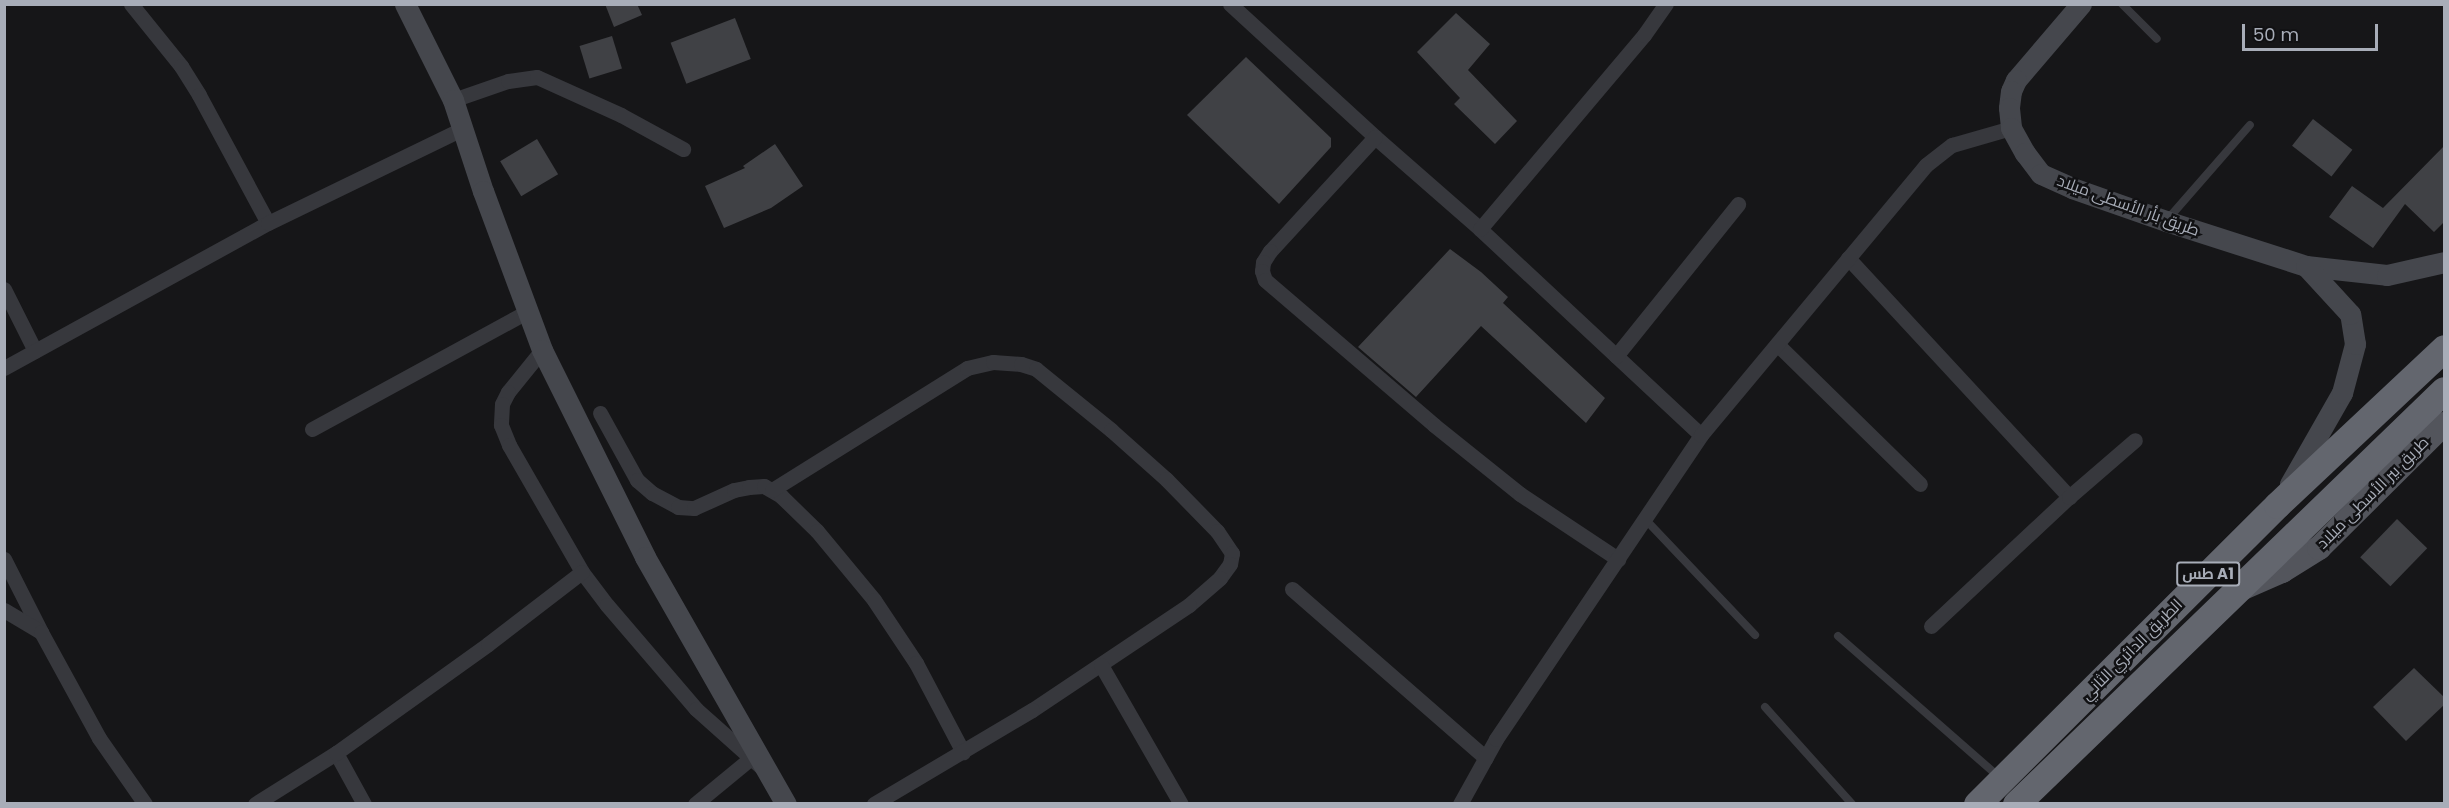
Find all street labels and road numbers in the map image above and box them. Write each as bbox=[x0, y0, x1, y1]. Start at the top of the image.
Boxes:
street label: طريق بأر الأسطى ميلاد bbox=[2054, 171, 2202, 241]
street label: طريق بير الأسطى ميلاد bbox=[2313, 433, 2433, 553]
road number: طس A1 bbox=[2175, 562, 2241, 586]
street label: الطريق الدائري الثاني bbox=[2077, 595, 2187, 705]

